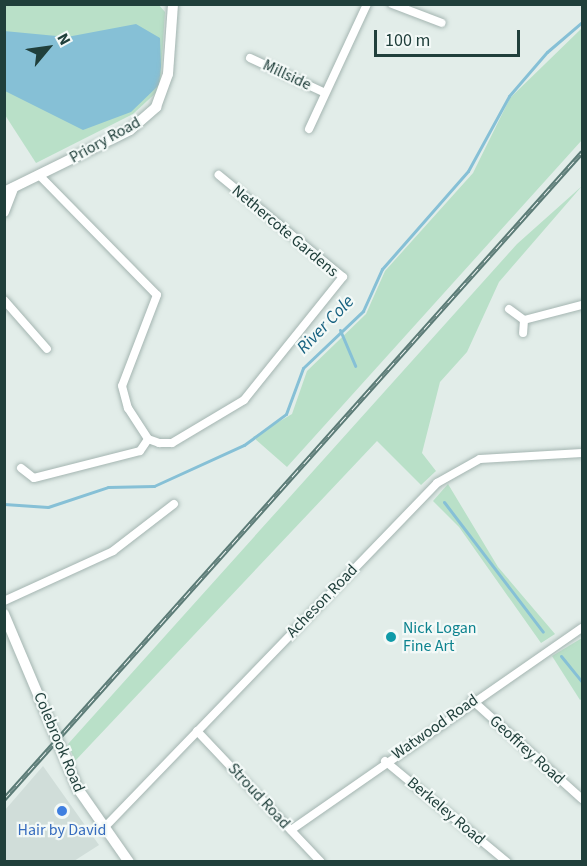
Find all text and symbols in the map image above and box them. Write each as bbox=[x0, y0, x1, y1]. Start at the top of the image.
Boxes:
north arrow bbox=[18, 18, 78, 78]
scale bar bbox=[377, 18, 522, 56]
text: 100 m bbox=[385, 28, 430, 53]
text: N bbox=[52, 29, 76, 49]
street label: Millside bbox=[260, 55, 314, 95]
street label: Priory Road bbox=[66, 113, 144, 167]
street label: Nethercote Gardens bbox=[228, 181, 342, 281]
water label: River Cole bbox=[293, 291, 359, 359]
street label: Acheson Road bbox=[282, 560, 362, 642]
place label: Nick Logan Fine Art bbox=[403, 618, 477, 656]
marker: Nick Logan Fine Art bbox=[384, 630, 398, 644]
street label: Colebrook Road bbox=[29, 689, 89, 795]
street label: Watwood Road bbox=[388, 690, 482, 764]
street label: Geoffrey Road bbox=[486, 711, 568, 789]
street label: Stroud Road bbox=[224, 759, 294, 833]
street label: Berkeley Road bbox=[403, 773, 489, 849]
marker: Hair by David bbox=[55, 804, 69, 818]
place label: Hair by David bbox=[18, 820, 106, 840]

